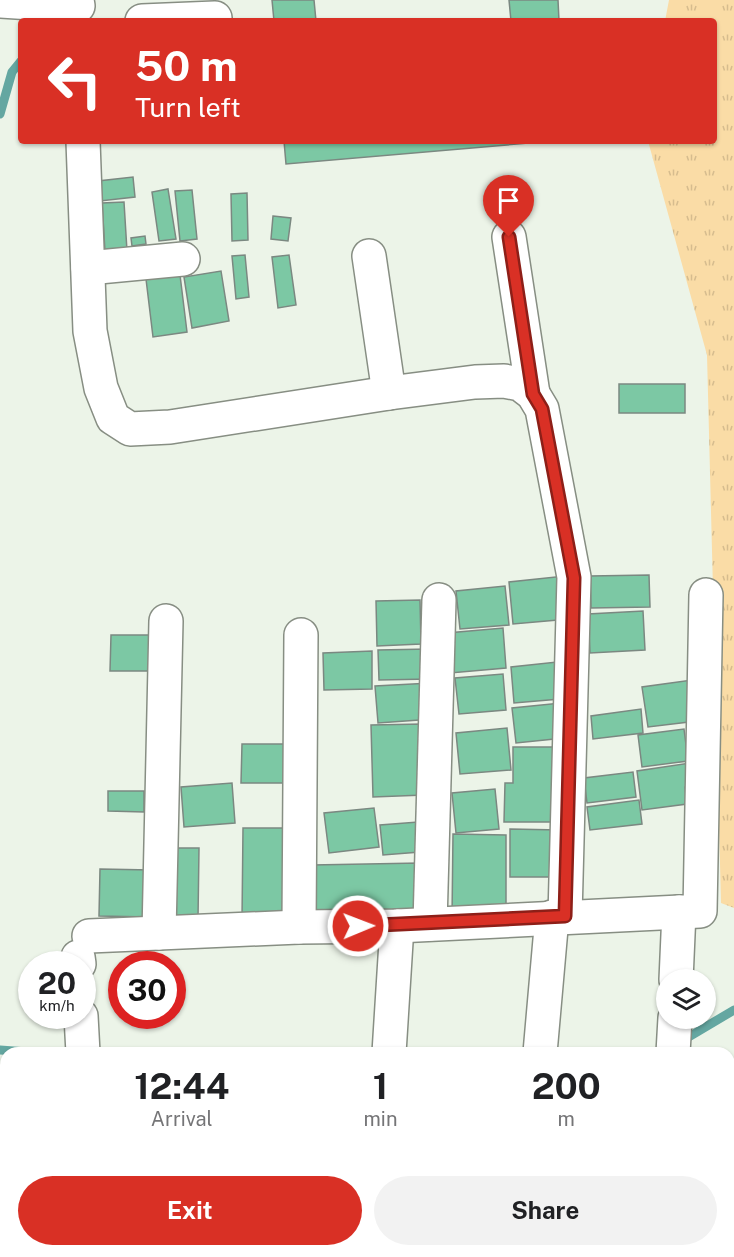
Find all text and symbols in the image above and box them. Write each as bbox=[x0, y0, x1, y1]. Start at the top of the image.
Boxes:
text: 50 m bbox=[135, 41, 238, 90]
icon: left bbox=[36, 42, 114, 120]
text: Turn left bbox=[135, 91, 241, 123]
pin bbox=[483, 175, 534, 237]
icon: arrive bbox=[492, 184, 525, 217]
position arrow bbox=[326, 894, 390, 958]
speed limit sign: 30 bbox=[108, 951, 186, 1029]
text: 20 bbox=[38, 965, 76, 1001]
map controls bbox=[656, 969, 716, 1029]
button: layers bbox=[656, 969, 716, 1029]
text: km/h bbox=[39, 997, 75, 1014]
text: 12:44 bbox=[134, 1065, 229, 1107]
text: 1 bbox=[373, 1065, 388, 1107]
text: 200 bbox=[532, 1065, 601, 1107]
text: Arrival bbox=[151, 1107, 213, 1131]
text: min bbox=[364, 1107, 397, 1131]
text: m bbox=[558, 1107, 575, 1131]
button: Exit bbox=[18, 1176, 362, 1245]
button: Share bbox=[374, 1176, 717, 1245]

